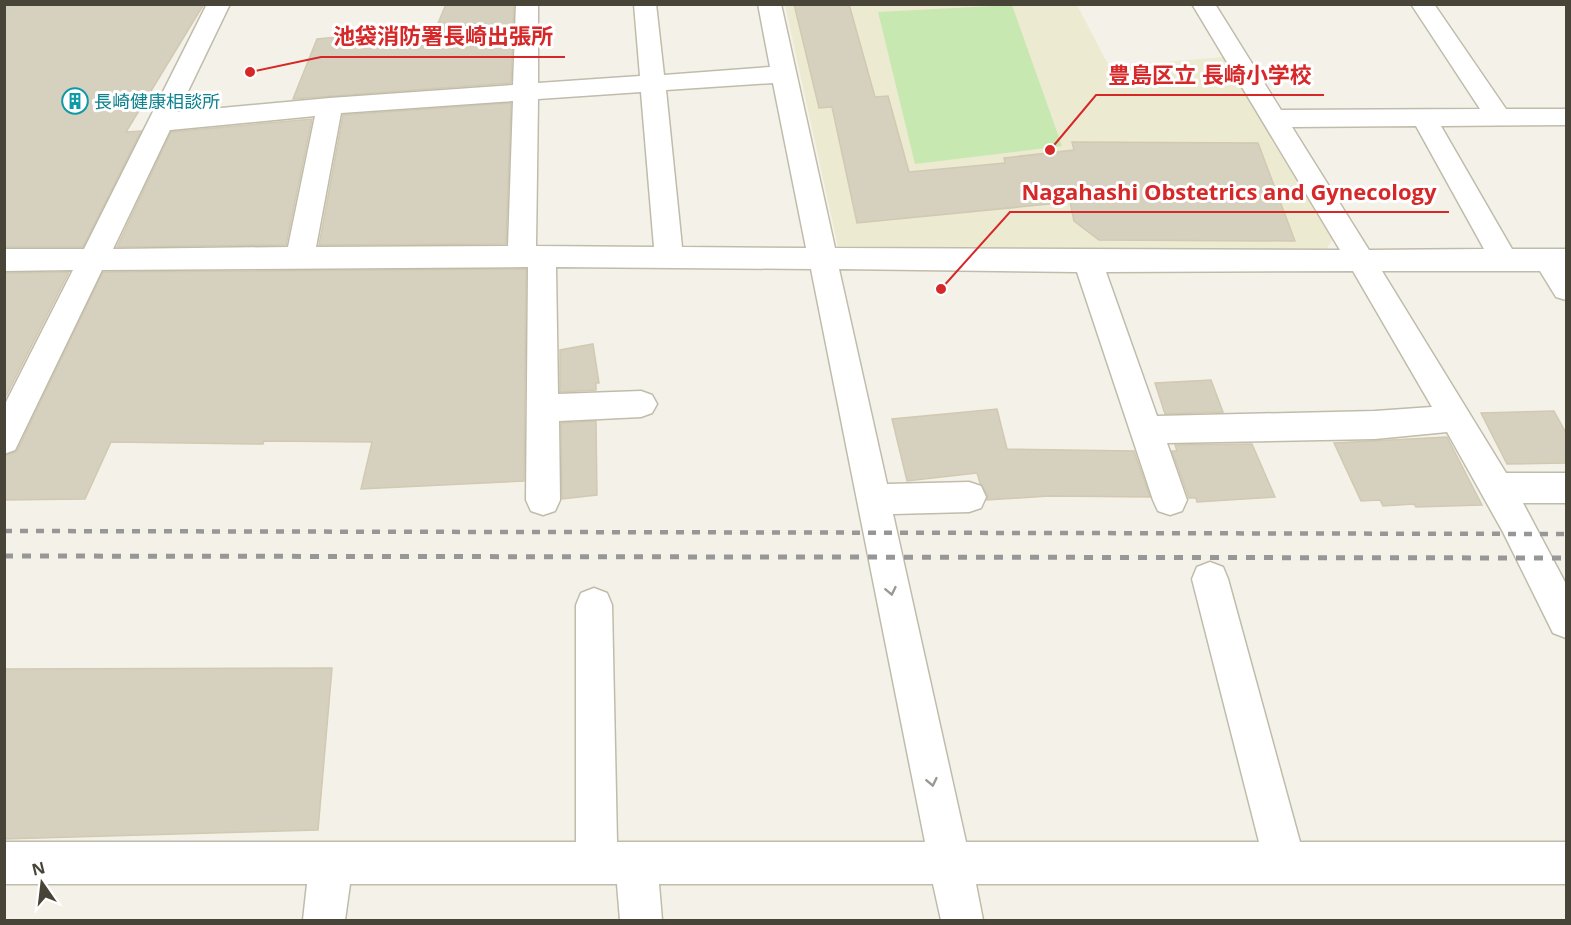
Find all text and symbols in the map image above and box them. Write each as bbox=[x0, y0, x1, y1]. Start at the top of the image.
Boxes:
callout: 池袋消防署長崎出張所 bbox=[321, 17, 565, 57]
text: 池袋消防署長崎出張所 bbox=[333, 20, 553, 50]
callout: 豊島区立 長崎小学校 bbox=[1096, 55, 1324, 95]
text: 豊島区立 長崎小学校 bbox=[1108, 59, 1312, 89]
building icon: 長崎健康相談所 bbox=[60, 86, 90, 116]
place label: 長崎健康相談所 bbox=[94, 89, 220, 113]
callout: Nagahashi Obstetrics and Gynecology bbox=[1010, 172, 1449, 212]
text: Nagahashi Obstetrics and Gynecology bbox=[1021, 176, 1437, 206]
one-way arrow bbox=[884, 586, 897, 596]
one-way arrow bbox=[924, 777, 937, 787]
north arrow bbox=[12, 853, 72, 913]
text: N bbox=[29, 856, 47, 881]

